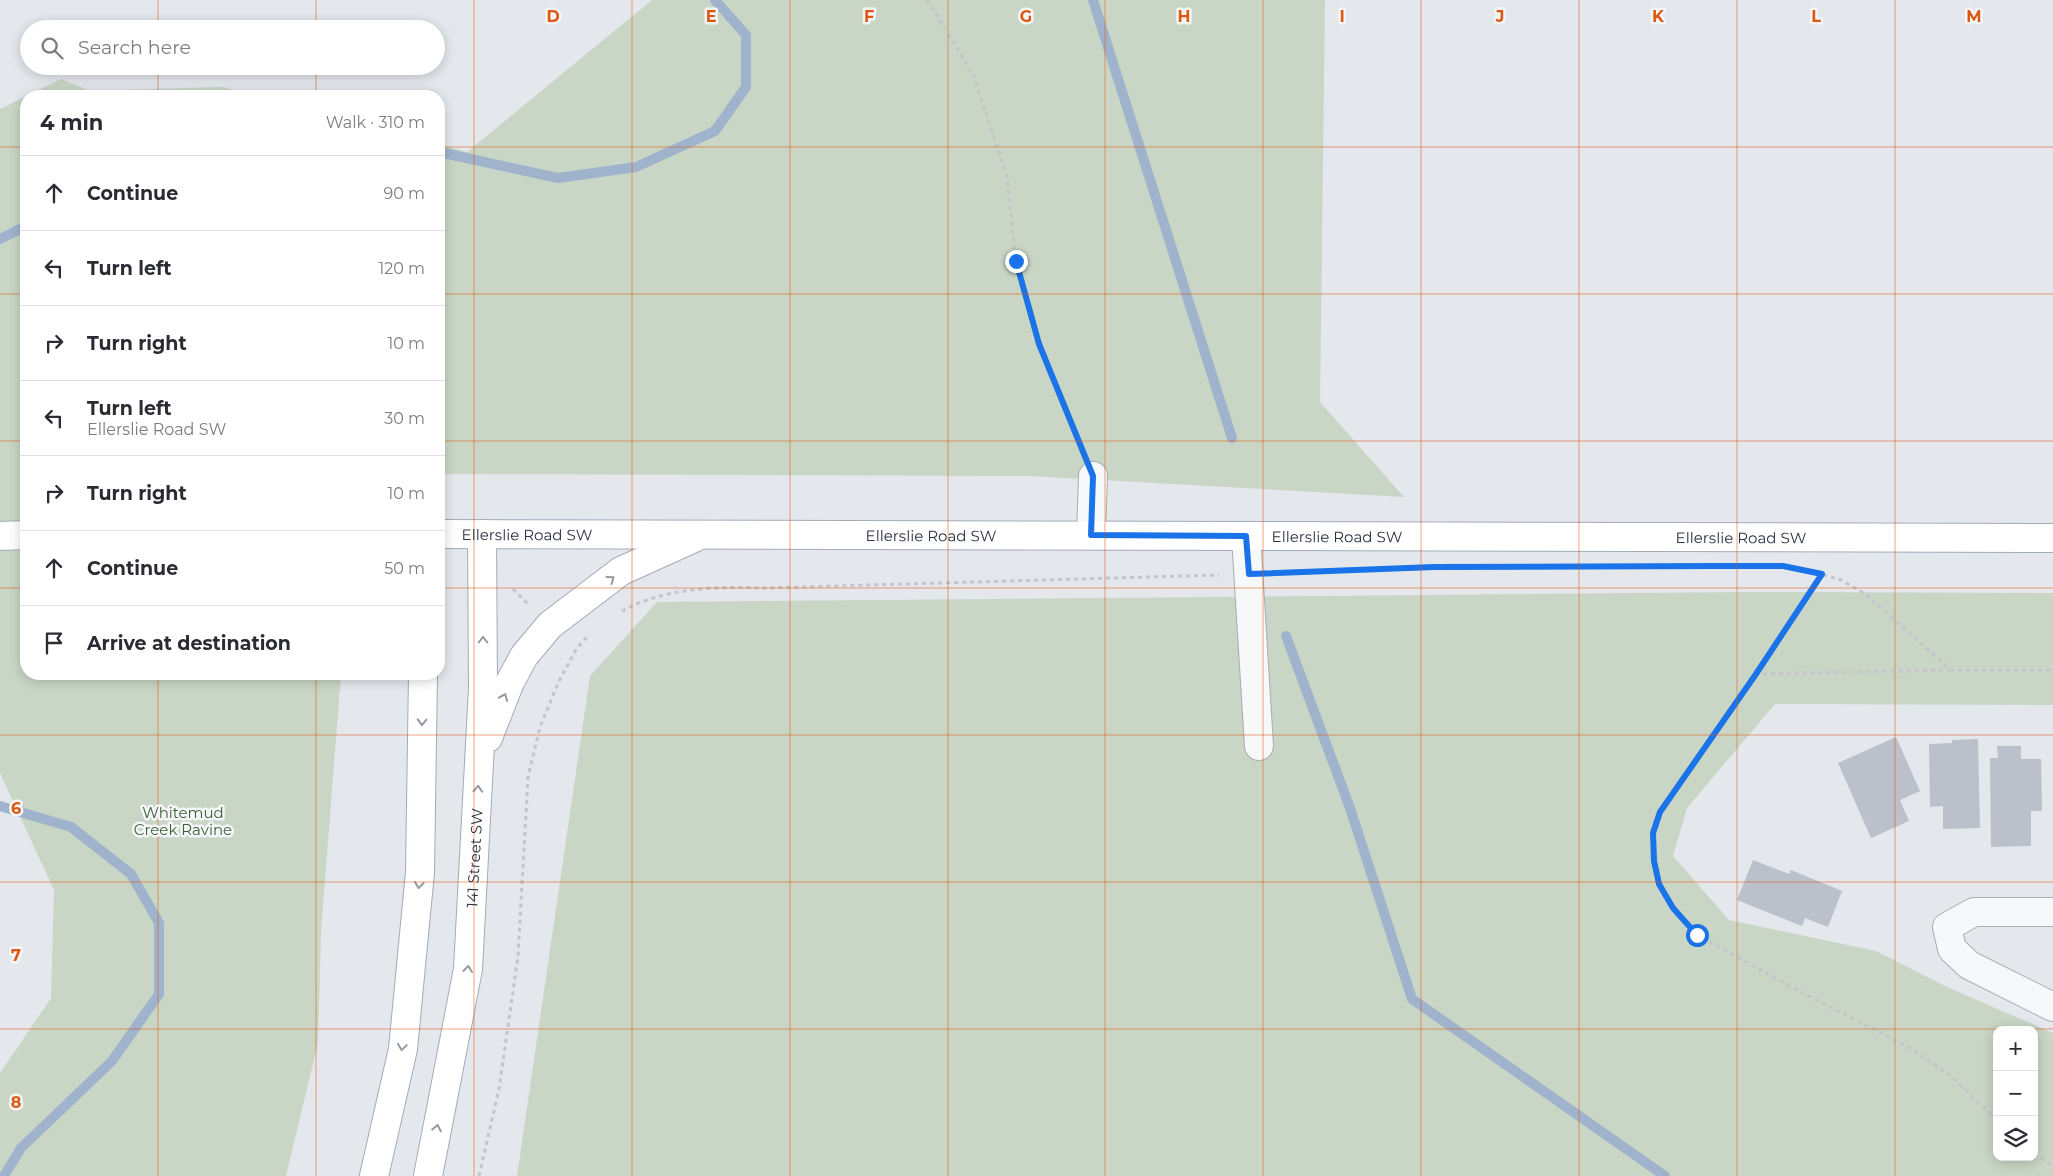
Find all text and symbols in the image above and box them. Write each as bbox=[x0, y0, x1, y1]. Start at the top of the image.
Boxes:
text: D bbox=[546, 7, 560, 26]
text: E bbox=[706, 7, 716, 26]
text: F bbox=[864, 7, 874, 26]
text: G bbox=[1020, 7, 1032, 26]
text: H bbox=[1178, 7, 1190, 26]
text: I bbox=[1339, 7, 1345, 26]
text: J bbox=[1495, 7, 1504, 26]
text: K bbox=[1652, 7, 1665, 26]
text: L bbox=[1811, 7, 1821, 26]
text: M bbox=[1966, 7, 1982, 26]
search box bbox=[20, 20, 445, 75]
icon: search bbox=[38, 34, 66, 62]
text: Search here bbox=[78, 36, 191, 59]
text: 4 min bbox=[40, 110, 103, 135]
text: Walk · 310 m bbox=[326, 113, 425, 132]
icon: ahead bbox=[40, 179, 68, 207]
text: Continue bbox=[87, 182, 178, 205]
text: 90 m bbox=[383, 184, 425, 203]
route end bbox=[1005, 250, 1028, 273]
icon: left bbox=[40, 254, 68, 282]
text: Turn left bbox=[87, 257, 172, 280]
text: 120 m bbox=[378, 259, 425, 278]
icon: right bbox=[40, 329, 68, 357]
text: Turn right bbox=[87, 332, 187, 355]
text: 10 m bbox=[387, 334, 425, 353]
text: Turn left bbox=[87, 397, 172, 420]
icon: left bbox=[40, 404, 68, 432]
text: 30 m bbox=[384, 409, 425, 428]
text: Ellerslie Road SW bbox=[87, 420, 226, 439]
icon: right bbox=[40, 479, 68, 507]
text: Turn right bbox=[87, 482, 187, 505]
text: 10 m bbox=[387, 484, 425, 503]
street label: Ellerslie Road SW bbox=[462, 525, 593, 544]
street label: Ellerslie Road SW bbox=[866, 526, 997, 545]
street label: Ellerslie Road SW bbox=[1272, 527, 1403, 546]
street label: Ellerslie Road SW bbox=[1676, 528, 1807, 547]
icon: ahead bbox=[40, 554, 68, 582]
text: Continue bbox=[87, 557, 178, 580]
text: 50 m bbox=[384, 559, 425, 578]
one-way arrow bbox=[605, 576, 615, 585]
icon: arrive bbox=[40, 629, 68, 657]
text: Arrive at destination bbox=[87, 632, 291, 655]
one-way arrow bbox=[478, 636, 488, 644]
one-way arrow bbox=[498, 693, 509, 702]
one-way arrow bbox=[417, 719, 427, 727]
one-way arrow bbox=[473, 785, 484, 793]
text: 6 bbox=[11, 799, 21, 818]
park label: Whitemud Creek Ravine bbox=[134, 803, 232, 839]
street label: 141 Street SW bbox=[462, 807, 486, 908]
one-way arrow bbox=[413, 881, 424, 889]
route start bbox=[1686, 924, 1709, 947]
text: 7 bbox=[11, 946, 21, 965]
one-way arrow bbox=[462, 964, 473, 972]
map controls bbox=[1993, 1026, 2038, 1161]
button: + bbox=[1993, 1026, 2038, 1071]
one-way arrow bbox=[398, 1042, 408, 1051]
button: − bbox=[1993, 1071, 2038, 1116]
text: 8 bbox=[11, 1093, 21, 1112]
button: layers bbox=[1993, 1116, 2038, 1161]
one-way arrow bbox=[431, 1124, 442, 1133]

